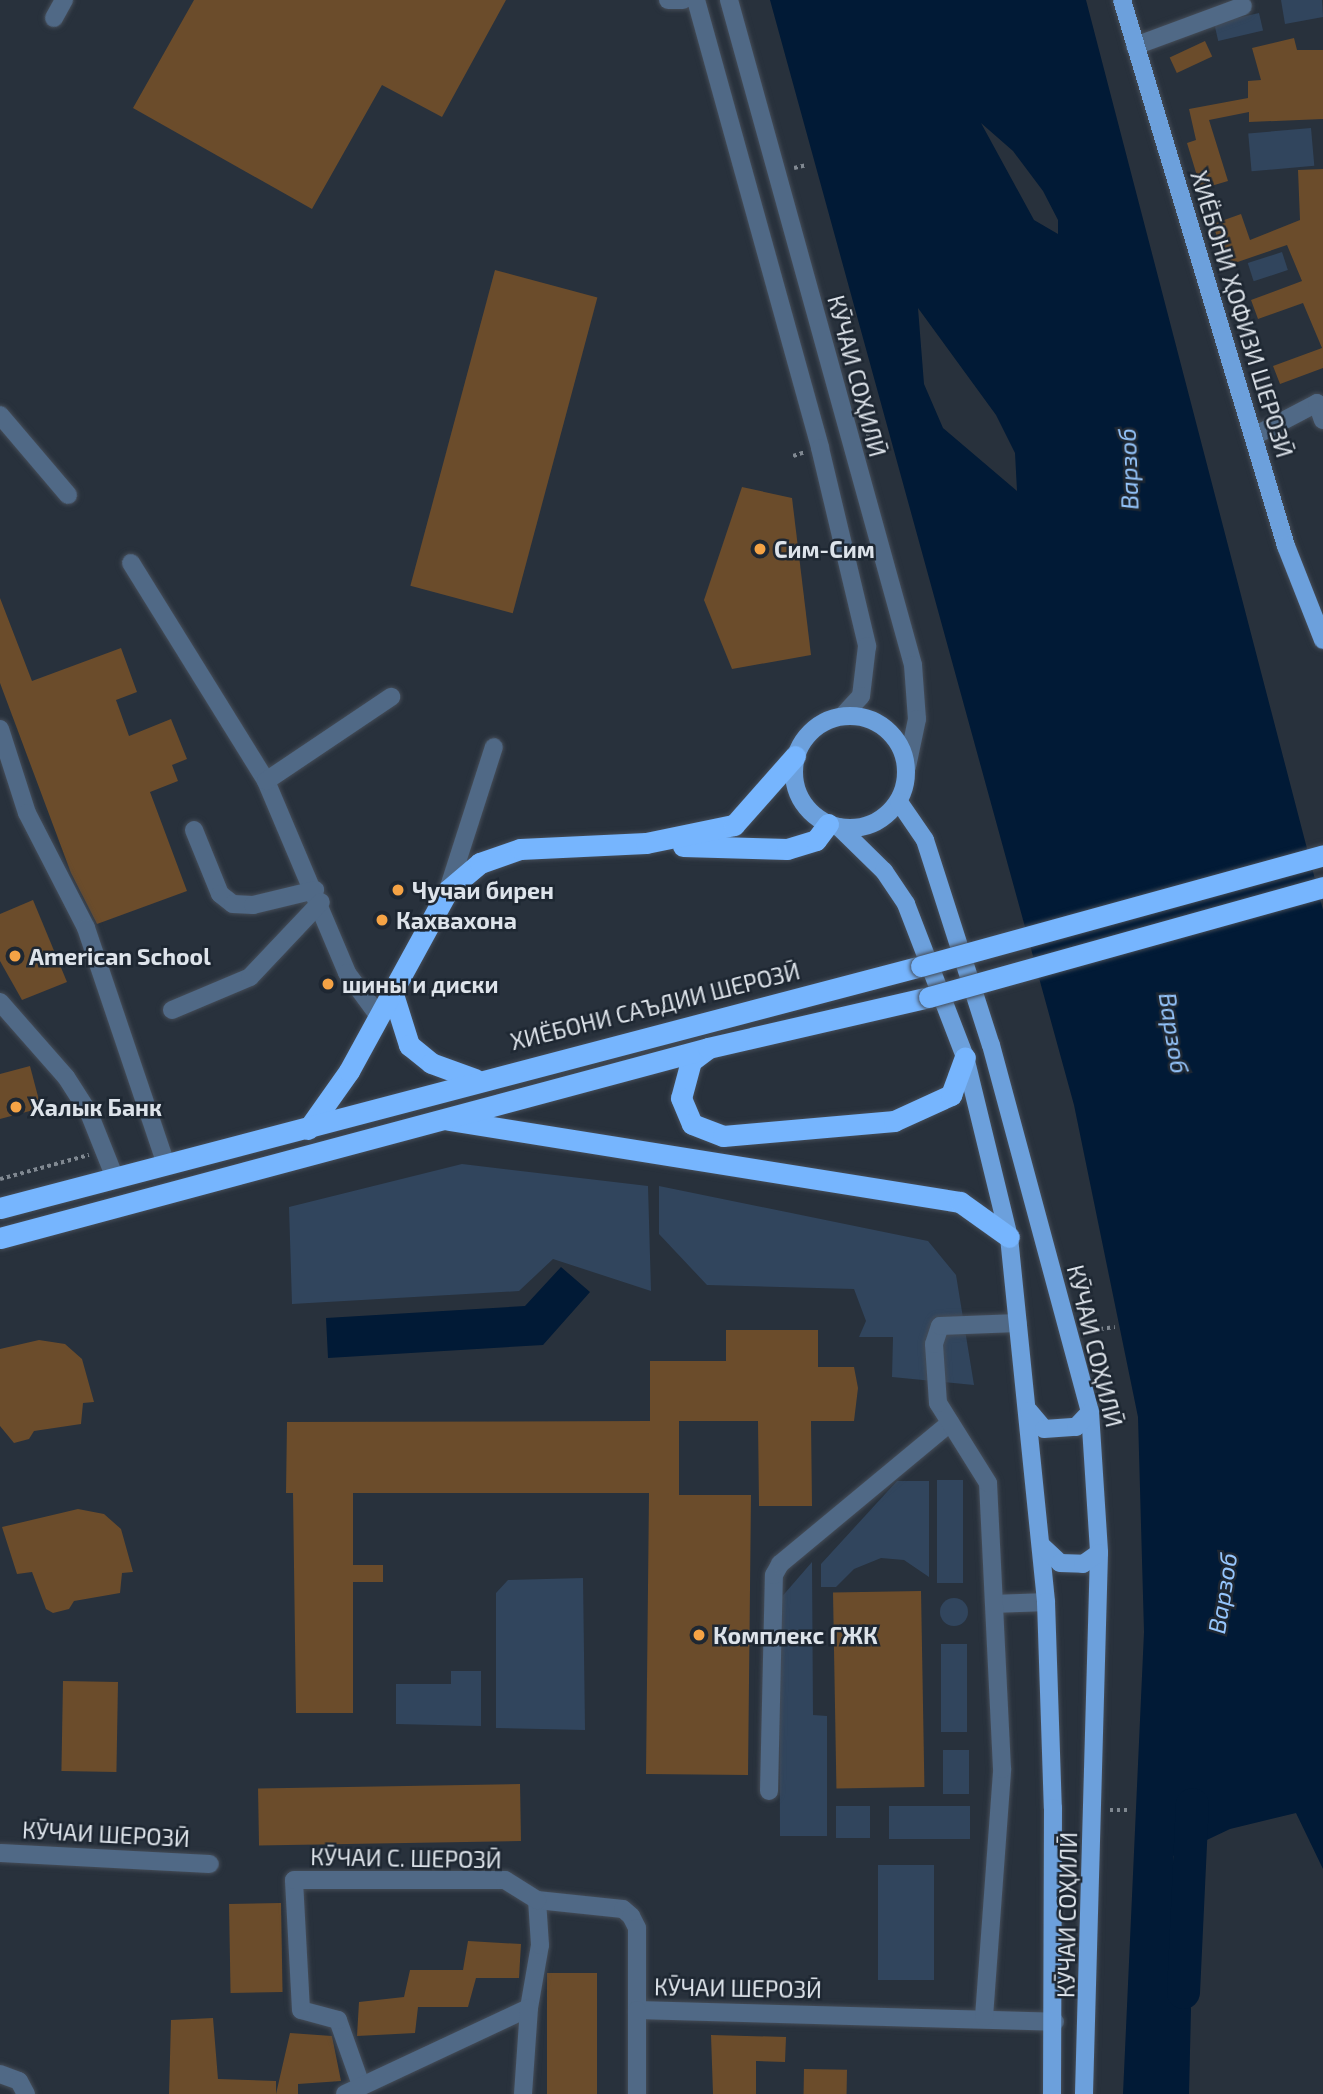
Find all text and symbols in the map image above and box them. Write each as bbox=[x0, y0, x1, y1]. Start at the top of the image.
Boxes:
street label: ХИЁБОНИ ҲОФИЗИ ШЕРОЗӢ bbox=[1185, 167, 1299, 461]
street label: КӮЧАИ СОҲИЛӢ bbox=[822, 292, 892, 460]
water label: Варзоб bbox=[1112, 428, 1144, 510]
place label: Сим-Сим bbox=[774, 535, 875, 563]
marker: Сим-Сим bbox=[752, 541, 768, 557]
place label: Чучаи бирен bbox=[412, 876, 554, 904]
marker: Чучаи бирен bbox=[390, 882, 406, 898]
place label: Кахвахона bbox=[396, 906, 517, 934]
marker: Кахвахона bbox=[374, 912, 390, 928]
place label: American School bbox=[29, 942, 211, 970]
marker: American School bbox=[7, 948, 23, 964]
street label: ХИЁБОНИ САЪДИИ ШЕРОЗӢ bbox=[507, 957, 803, 1055]
place label: шины и диски bbox=[342, 970, 498, 998]
marker: шины и диски bbox=[320, 976, 336, 992]
water label: Варзоб bbox=[1153, 990, 1195, 1076]
place label: Халык Банк bbox=[30, 1093, 162, 1121]
marker: Халык Банк bbox=[8, 1099, 24, 1115]
street label: КӮЧАИ СОҲИЛӢ bbox=[1062, 1262, 1128, 1430]
water label: Варзоб bbox=[1201, 1550, 1243, 1636]
place label: Комплекс ГЖК bbox=[713, 1621, 878, 1649]
marker: Комплекс ГЖК bbox=[691, 1627, 707, 1643]
street label: КӮЧАИ ШЕРОЗӢ bbox=[21, 1816, 191, 1852]
street label: КӮЧАИ СОҲИЛӢ bbox=[1052, 1832, 1082, 1998]
street label: КӮЧАИ С. ШЕРОЗӢ bbox=[310, 1843, 502, 1873]
street label: КӮЧАИ ШЕРОЗӢ bbox=[654, 1973, 822, 2003]

